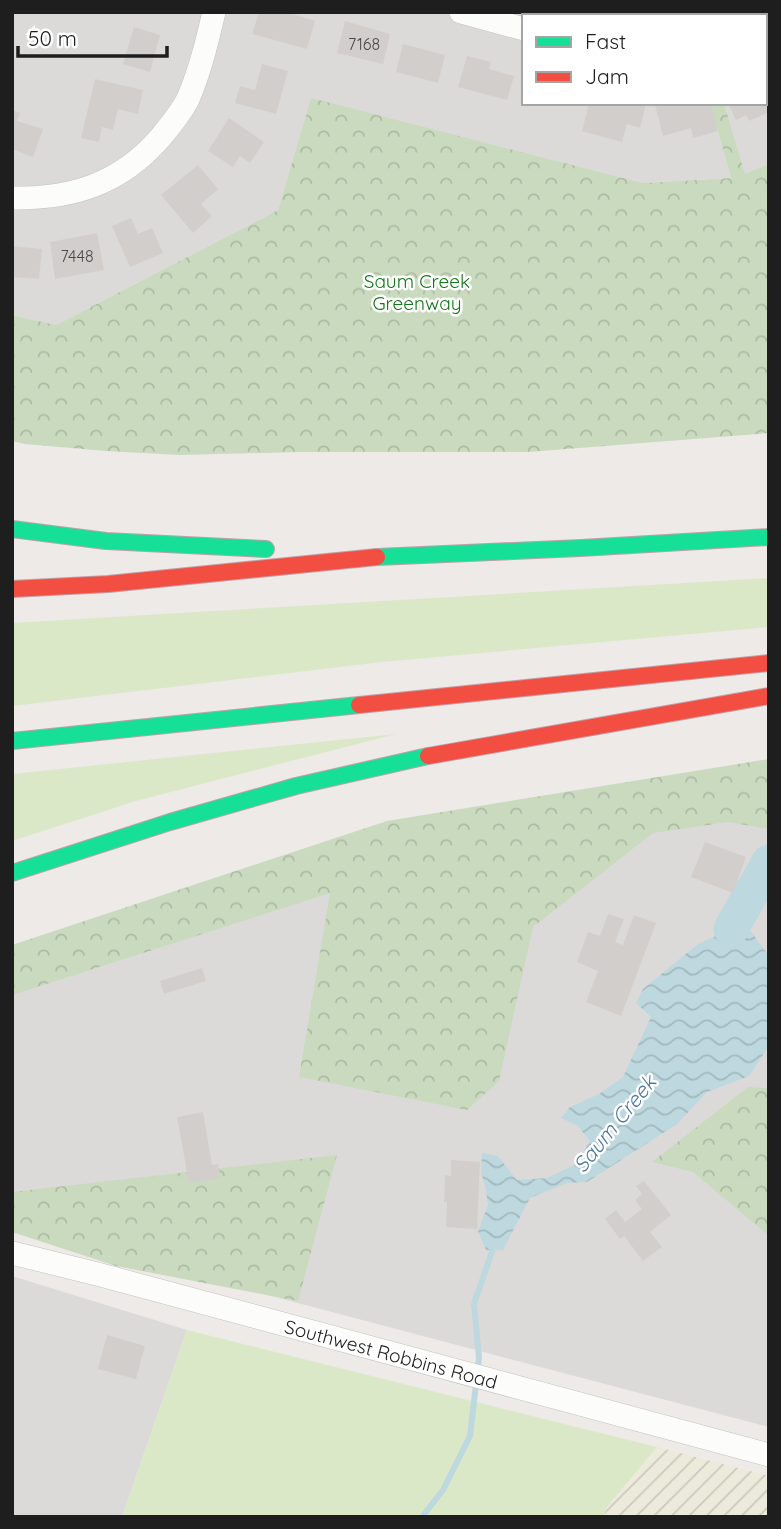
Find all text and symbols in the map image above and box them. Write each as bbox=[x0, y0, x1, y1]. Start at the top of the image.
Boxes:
scale bar bbox=[18, 14, 166, 58]
legend bbox=[522, 14, 767, 105]
text: 50 m bbox=[28, 25, 77, 51]
text: Fast bbox=[585, 28, 626, 54]
house number: 7168 bbox=[348, 34, 380, 54]
text: Jam bbox=[585, 63, 629, 89]
house number: 7448 bbox=[60, 246, 94, 266]
park label: Saum Creek Greenway bbox=[364, 269, 470, 315]
water label: Saum Creek bbox=[567, 1068, 662, 1177]
street label: Southwest Robbins Road bbox=[282, 1314, 500, 1394]

